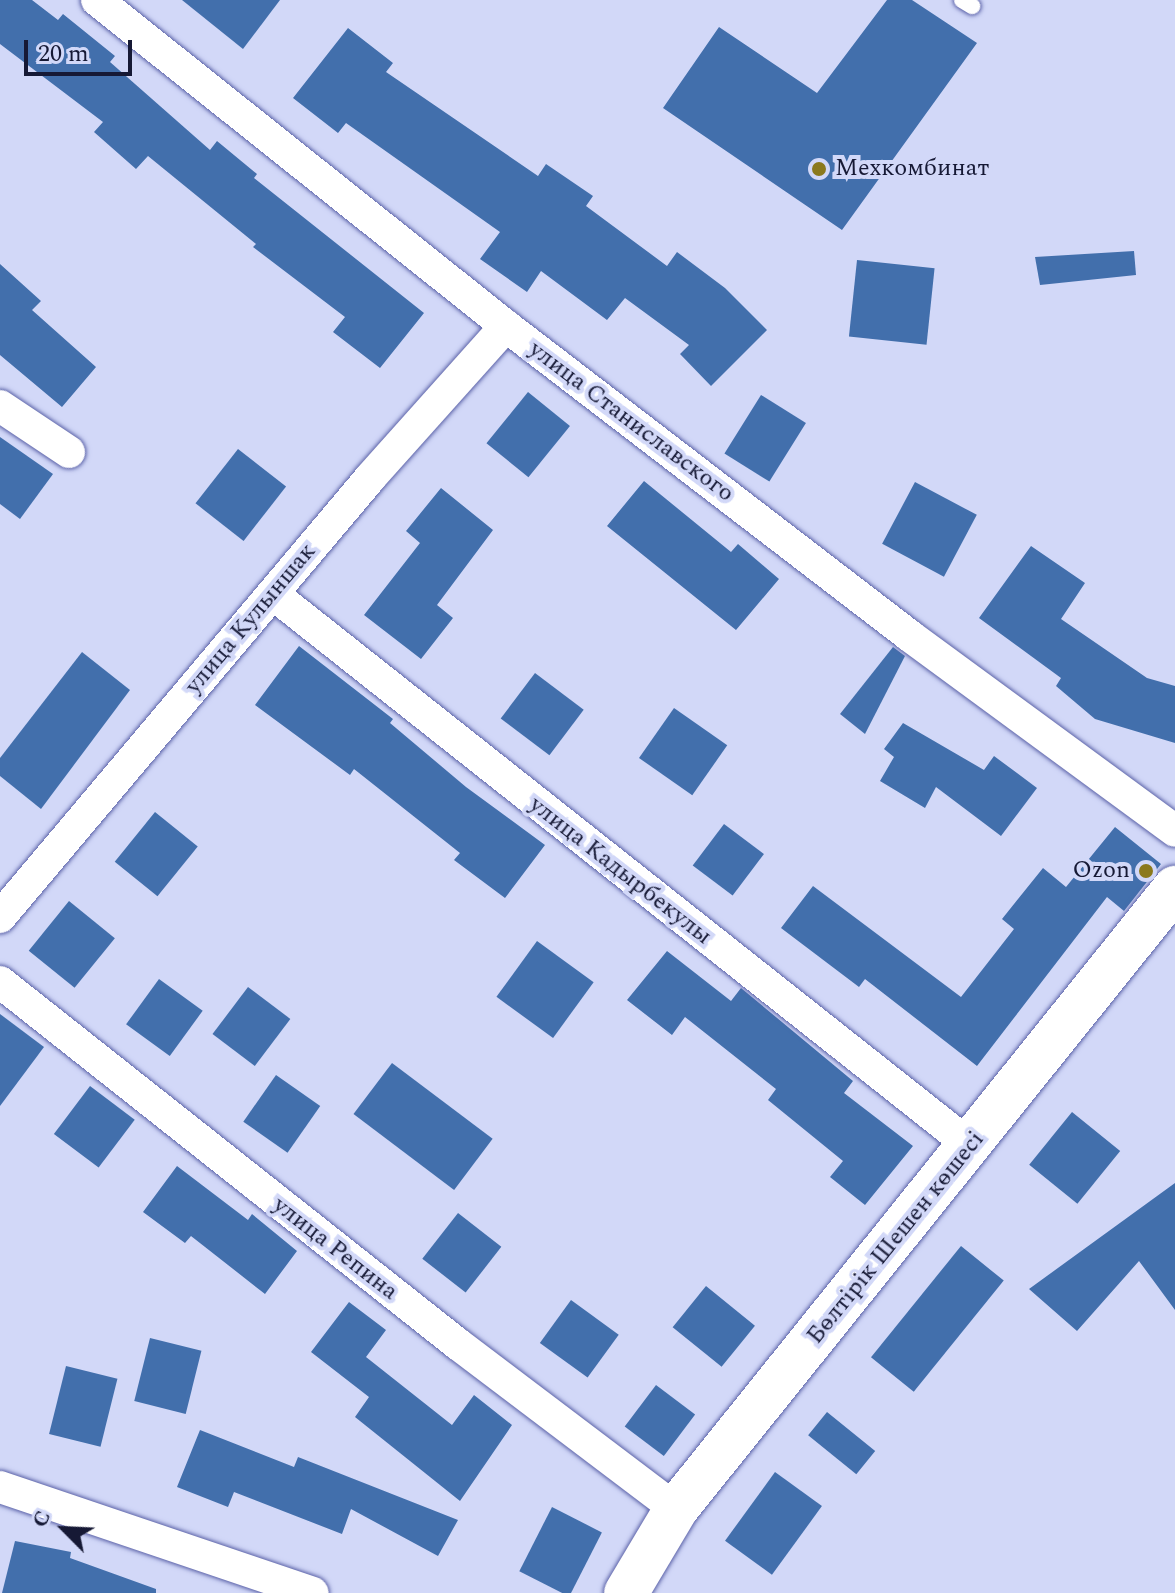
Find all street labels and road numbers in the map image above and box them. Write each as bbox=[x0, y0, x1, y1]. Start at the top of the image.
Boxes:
street label: улица Станиславского bbox=[523, 335, 739, 509]
street label: улица Кулыншак bbox=[180, 538, 322, 700]
street label: улица Кадырбекулы bbox=[523, 791, 717, 951]
street label: Бөлтірік Шешен көшесі bbox=[801, 1126, 991, 1350]
street label: улица Репина bbox=[267, 1191, 403, 1307]

